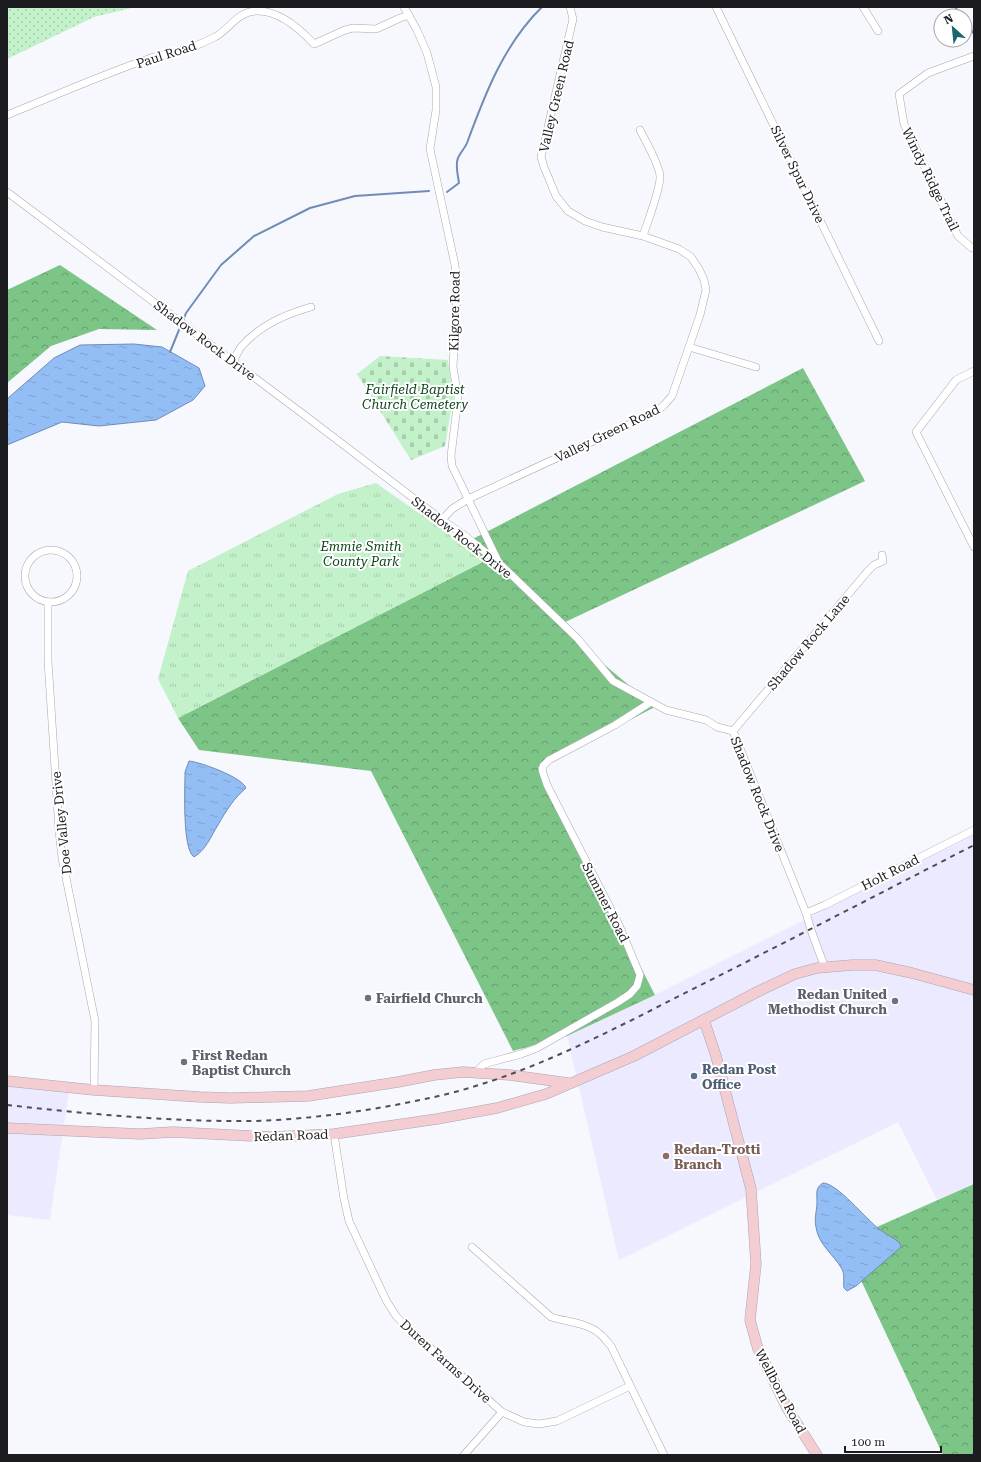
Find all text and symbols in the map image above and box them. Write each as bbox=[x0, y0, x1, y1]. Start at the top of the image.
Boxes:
north arrow bbox=[933, 8, 973, 48]
text: N bbox=[942, 12, 956, 27]
street label: Paul Road bbox=[134, 38, 199, 71]
street label: Valley Green Road bbox=[536, 38, 577, 154]
street label: Silver Spur Drive bbox=[767, 123, 828, 225]
street label: Windy Ridge Trail bbox=[899, 125, 962, 233]
street label: Kilgore Road bbox=[446, 270, 463, 351]
street label: Shadow Rock Drive bbox=[151, 297, 258, 383]
park label: Fairfield Baptist Church Cemetery bbox=[362, 382, 468, 412]
street label: Valley Green Road bbox=[552, 401, 663, 465]
street label: Shadow Rock Drive bbox=[409, 494, 515, 581]
park label: Emmie Smith County Park bbox=[319, 539, 402, 569]
street label: Shadow Rock Lane bbox=[764, 592, 853, 693]
street label: Shadow Rock Drive bbox=[728, 734, 788, 854]
street label: Doe Valley Drive bbox=[49, 771, 74, 875]
street label: Holt Road bbox=[859, 851, 922, 893]
street label: Summer Road bbox=[579, 860, 632, 945]
place label: Redan United Methodist Church bbox=[768, 987, 887, 1017]
place label: Fairfield Church bbox=[376, 991, 483, 1006]
marker: Fairfield Church bbox=[363, 993, 373, 1003]
marker: Redan United Methodist Church bbox=[890, 996, 900, 1006]
place label: First Redan Baptist Church bbox=[192, 1048, 291, 1078]
marker: First Redan Baptist Church bbox=[179, 1057, 189, 1067]
place label: Redan Post Office bbox=[702, 1062, 777, 1092]
marker: Redan Post Office bbox=[689, 1071, 699, 1081]
street label: Redan Road bbox=[253, 1127, 329, 1144]
place label: Redan-Trotti Branch bbox=[674, 1142, 761, 1172]
marker: Redan-Trotti Branch bbox=[661, 1151, 671, 1161]
street label: Duren Farms Drive bbox=[397, 1317, 494, 1406]
street label: Wellborn Road bbox=[752, 1347, 809, 1436]
scale bar bbox=[845, 1428, 941, 1454]
text: 100 m bbox=[851, 1435, 885, 1449]

